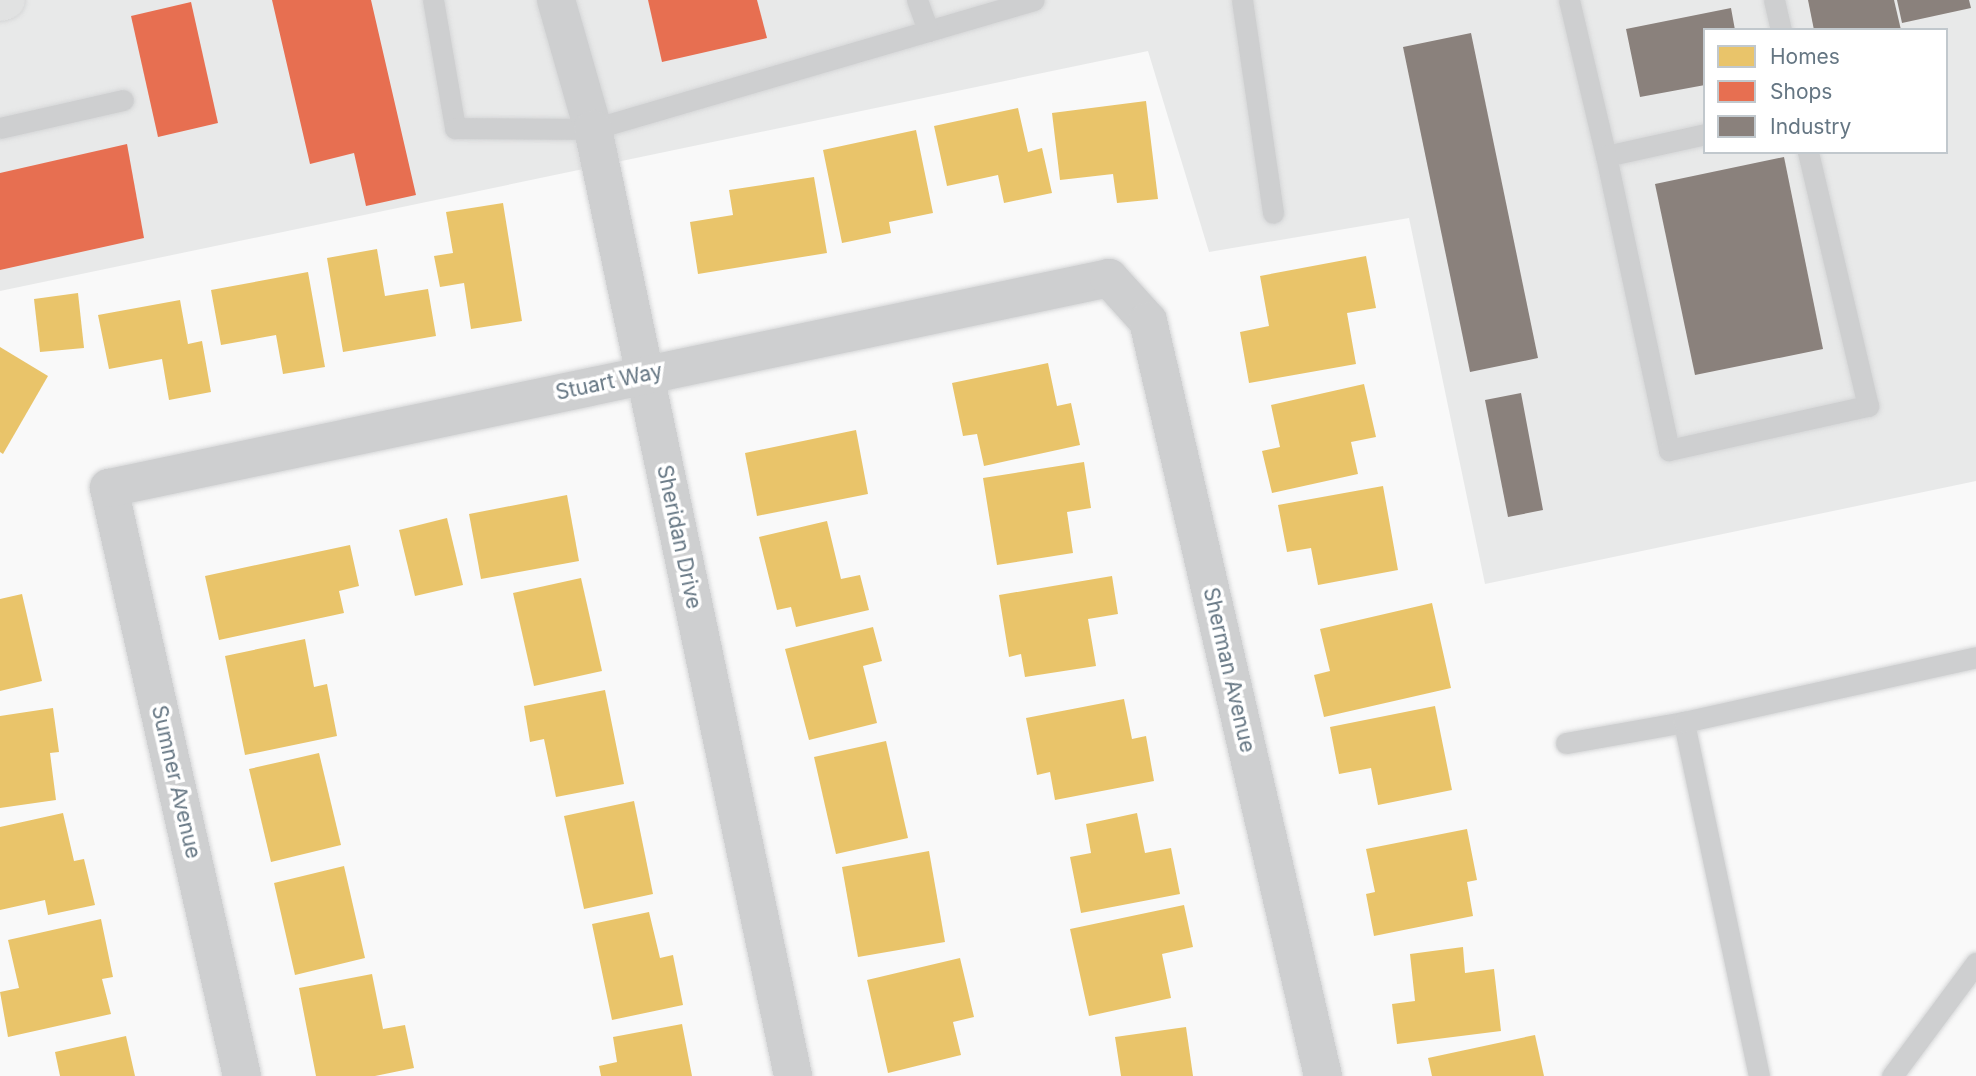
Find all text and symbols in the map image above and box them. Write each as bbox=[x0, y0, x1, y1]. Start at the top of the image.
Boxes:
legend bbox=[1703, 28, 1948, 154]
text: Homes bbox=[1770, 44, 1840, 69]
text: Shops bbox=[1770, 79, 1832, 104]
text: Industry bbox=[1770, 114, 1851, 139]
street label: Stuart Way bbox=[553, 358, 665, 406]
street label: Sheridan Drive bbox=[651, 463, 707, 611]
street label: Sherman Avenue bbox=[1198, 585, 1260, 755]
street label: Sumner Avenue bbox=[146, 703, 206, 861]

